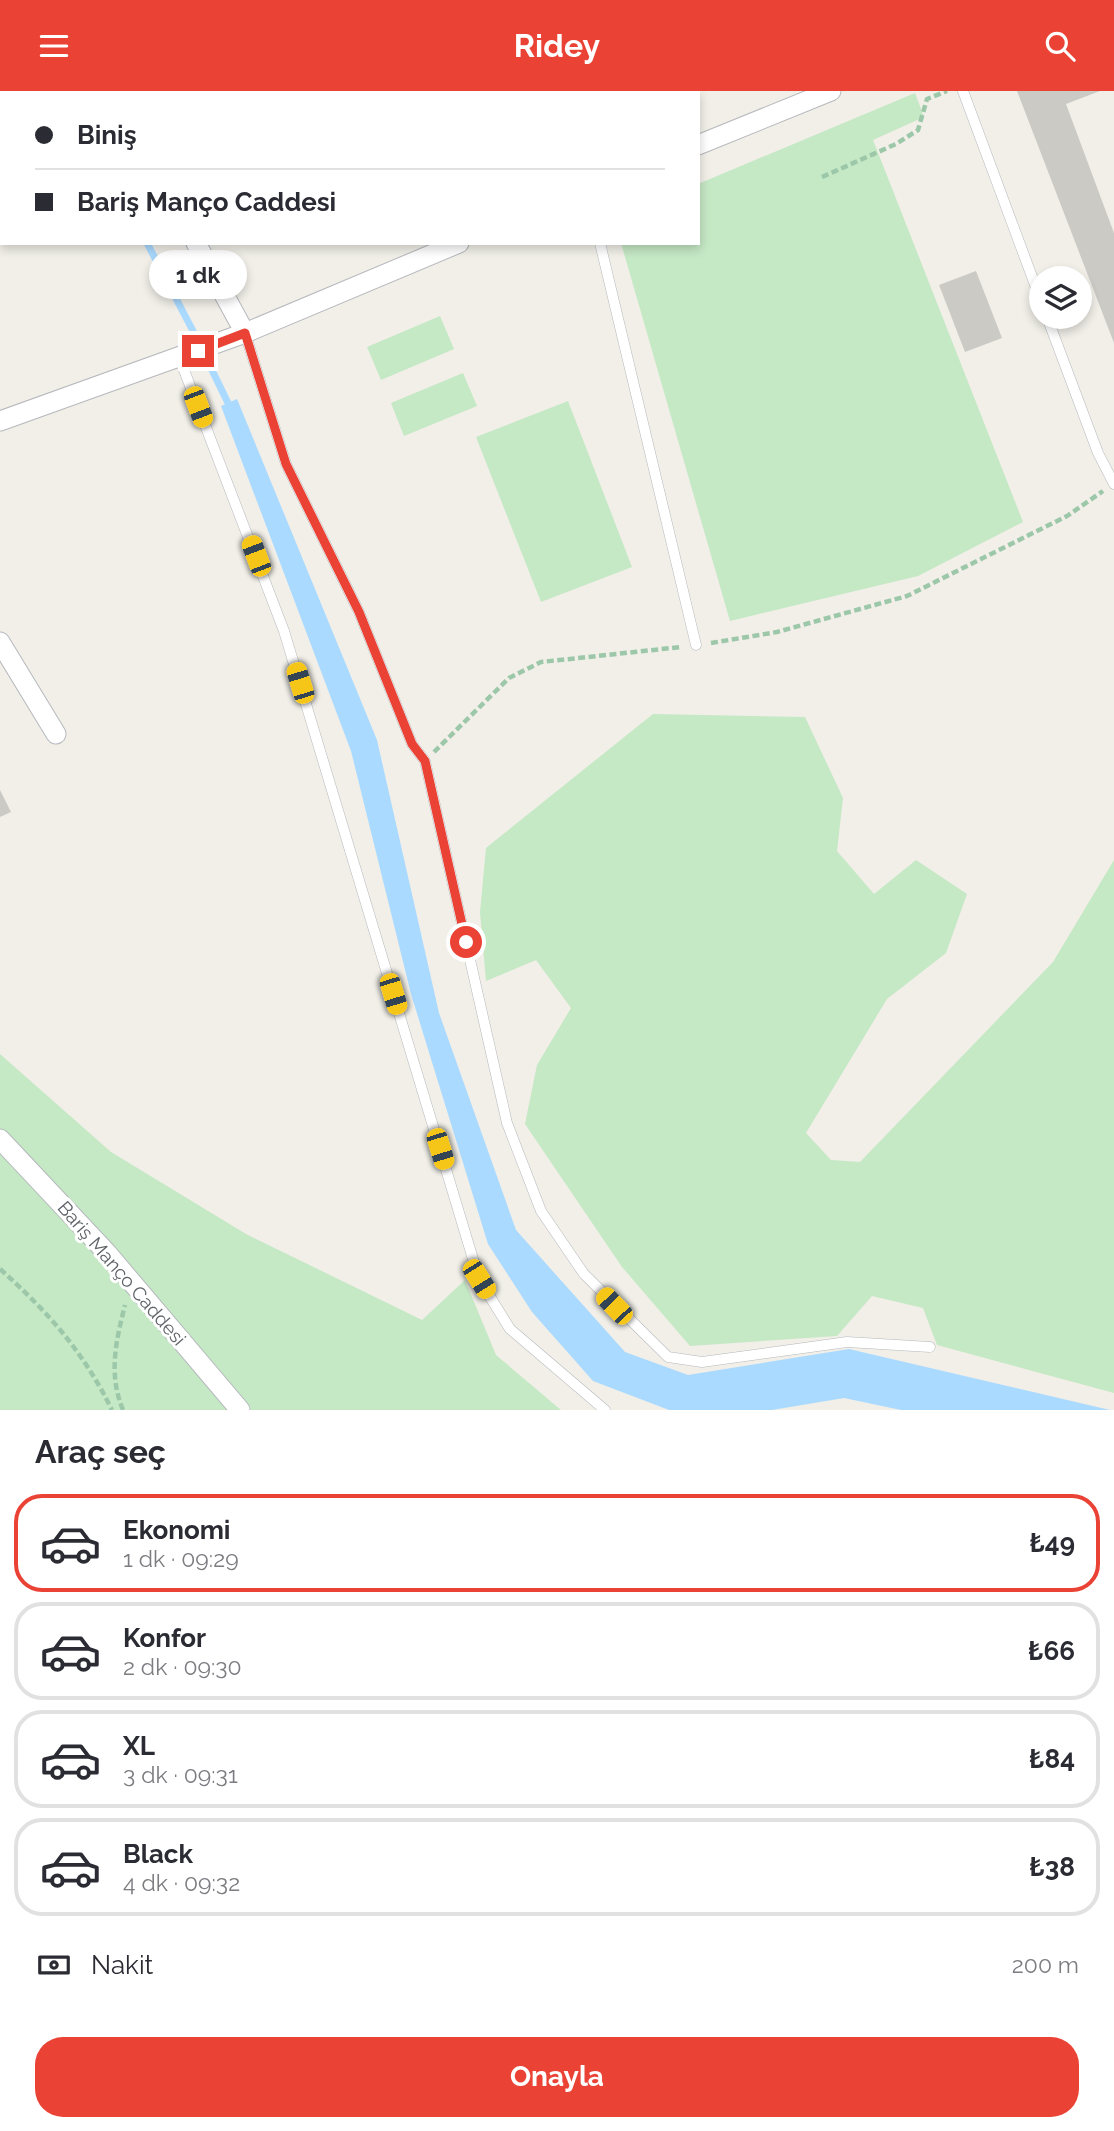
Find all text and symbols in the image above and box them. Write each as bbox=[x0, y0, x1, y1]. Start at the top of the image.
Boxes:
icon: menu bbox=[35, 27, 73, 65]
text: Ridey bbox=[514, 27, 600, 64]
icon: search bbox=[1041, 27, 1079, 65]
text: Biniş bbox=[77, 120, 137, 150]
text: Bariş Manço Caddesi bbox=[77, 187, 336, 217]
callout: 1 dk bbox=[149, 250, 247, 299]
text: 1 dk bbox=[176, 261, 220, 288]
map controls bbox=[1029, 266, 1092, 329]
button: layers bbox=[1029, 266, 1092, 329]
route end bbox=[182, 335, 214, 367]
car bbox=[181, 384, 216, 430]
car bbox=[239, 533, 274, 579]
car bbox=[284, 660, 317, 706]
route start bbox=[450, 926, 482, 958]
car bbox=[377, 971, 410, 1017]
car bbox=[424, 1126, 457, 1172]
street label: Bariş Manço Caddesi bbox=[53, 1196, 191, 1350]
car bbox=[459, 1256, 500, 1302]
car bbox=[592, 1284, 637, 1328]
text: Araç seç bbox=[35, 1433, 166, 1470]
icon: car bbox=[39, 1512, 102, 1575]
text: Ekonomi bbox=[123, 1515, 231, 1545]
text: ₺49 bbox=[1029, 1528, 1075, 1558]
text: 1 dk · 09:29 bbox=[123, 1545, 239, 1572]
icon: car bbox=[39, 1620, 102, 1683]
text: Konfor bbox=[123, 1623, 206, 1653]
text: ₺66 bbox=[1028, 1636, 1075, 1666]
text: 2 dk · 09:30 bbox=[123, 1653, 242, 1680]
icon: car bbox=[39, 1728, 102, 1791]
text: XL bbox=[123, 1731, 155, 1761]
text: ₺84 bbox=[1029, 1744, 1075, 1774]
text: 3 dk · 09:31 bbox=[123, 1761, 238, 1788]
icon: car bbox=[39, 1836, 102, 1899]
text: Black bbox=[123, 1839, 193, 1869]
text: ₺38 bbox=[1029, 1852, 1075, 1882]
text: 4 dk · 09:32 bbox=[123, 1869, 240, 1896]
icon: cash bbox=[35, 1946, 73, 1984]
text: Nakit bbox=[91, 1950, 153, 1980]
text: 200 m bbox=[1012, 1951, 1079, 1978]
button: Onayla bbox=[35, 2037, 1079, 2117]

